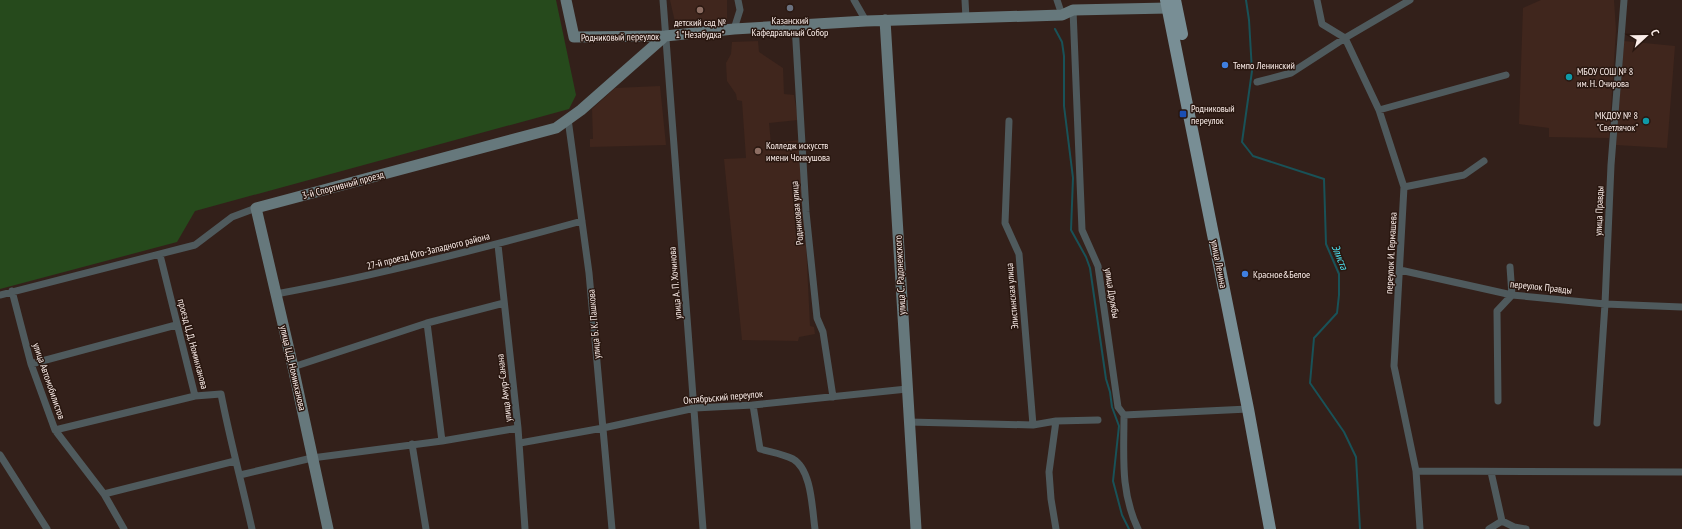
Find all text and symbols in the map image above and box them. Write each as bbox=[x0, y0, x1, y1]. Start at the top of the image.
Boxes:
marker: Казанский Кафедральный Собор bbox=[785, 3, 795, 13]
marker: детский сад № 1 "Незабудка" bbox=[695, 5, 705, 15]
place label: Казанский Кафедральный Собор bbox=[752, 14, 828, 39]
place label: детский сад № 1 "Незабудка" bbox=[674, 16, 726, 41]
north arrow bbox=[1626, 16, 1666, 56]
text: С bbox=[1648, 27, 1663, 37]
street label: Родниковый переулок bbox=[581, 30, 659, 44]
place label: Темпо Ленинский bbox=[1233, 59, 1295, 72]
marker: Темпо Ленинский bbox=[1220, 60, 1230, 70]
place label: МБОУ СОШ № 8 им. Н. Очирова bbox=[1577, 65, 1633, 90]
marker: МБОУ СОШ № 8 им. Н. Очирова bbox=[1564, 72, 1574, 82]
place label: Родниковый переулок bbox=[1191, 102, 1235, 127]
marker: Родниковый переулок bbox=[1178, 109, 1188, 119]
place label: МКДОУ № 8 "Светлячок" bbox=[1595, 109, 1638, 134]
marker: МКДОУ № 8 "Светлячок" bbox=[1641, 116, 1651, 126]
place label: Колледж искусств имени Чонкушова bbox=[766, 139, 830, 164]
marker: Колледж искусств имени Чонкушова bbox=[753, 146, 763, 156]
street label: 3-й Спортивный проезд bbox=[301, 168, 386, 202]
street label: Родниковая улица bbox=[788, 180, 806, 246]
street label: улица Правды bbox=[1592, 186, 1606, 236]
street label: переулок И. Гермашева bbox=[1382, 212, 1400, 294]
street label: 27-й проезд Юго-Западного района bbox=[365, 229, 491, 273]
street label: улица С. Радонежского bbox=[891, 235, 909, 315]
street label: улица Ленина bbox=[1208, 239, 1230, 289]
water label: Элиста bbox=[1329, 242, 1352, 272]
street label: улица А. П. Хочинова bbox=[665, 246, 685, 320]
street label: Элистинская улица bbox=[1003, 262, 1021, 330]
street label: улица Дружбы bbox=[1102, 267, 1122, 319]
place label: Красное&Белое bbox=[1253, 268, 1310, 281]
marker: Красное&Белое bbox=[1240, 269, 1250, 279]
street label: переулок Правды bbox=[1509, 277, 1573, 297]
street label: улица Б. К. Пашкова bbox=[584, 289, 604, 359]
street label: проезд Ц. Д. Номинханова bbox=[175, 298, 211, 390]
street label: улица Ц.Д. Номинханова bbox=[277, 324, 309, 412]
street label: улица Автомобилистов bbox=[30, 341, 68, 421]
street label: улица Амур-Санана bbox=[493, 353, 515, 423]
street label: Октябрьский переулок bbox=[683, 387, 763, 407]

